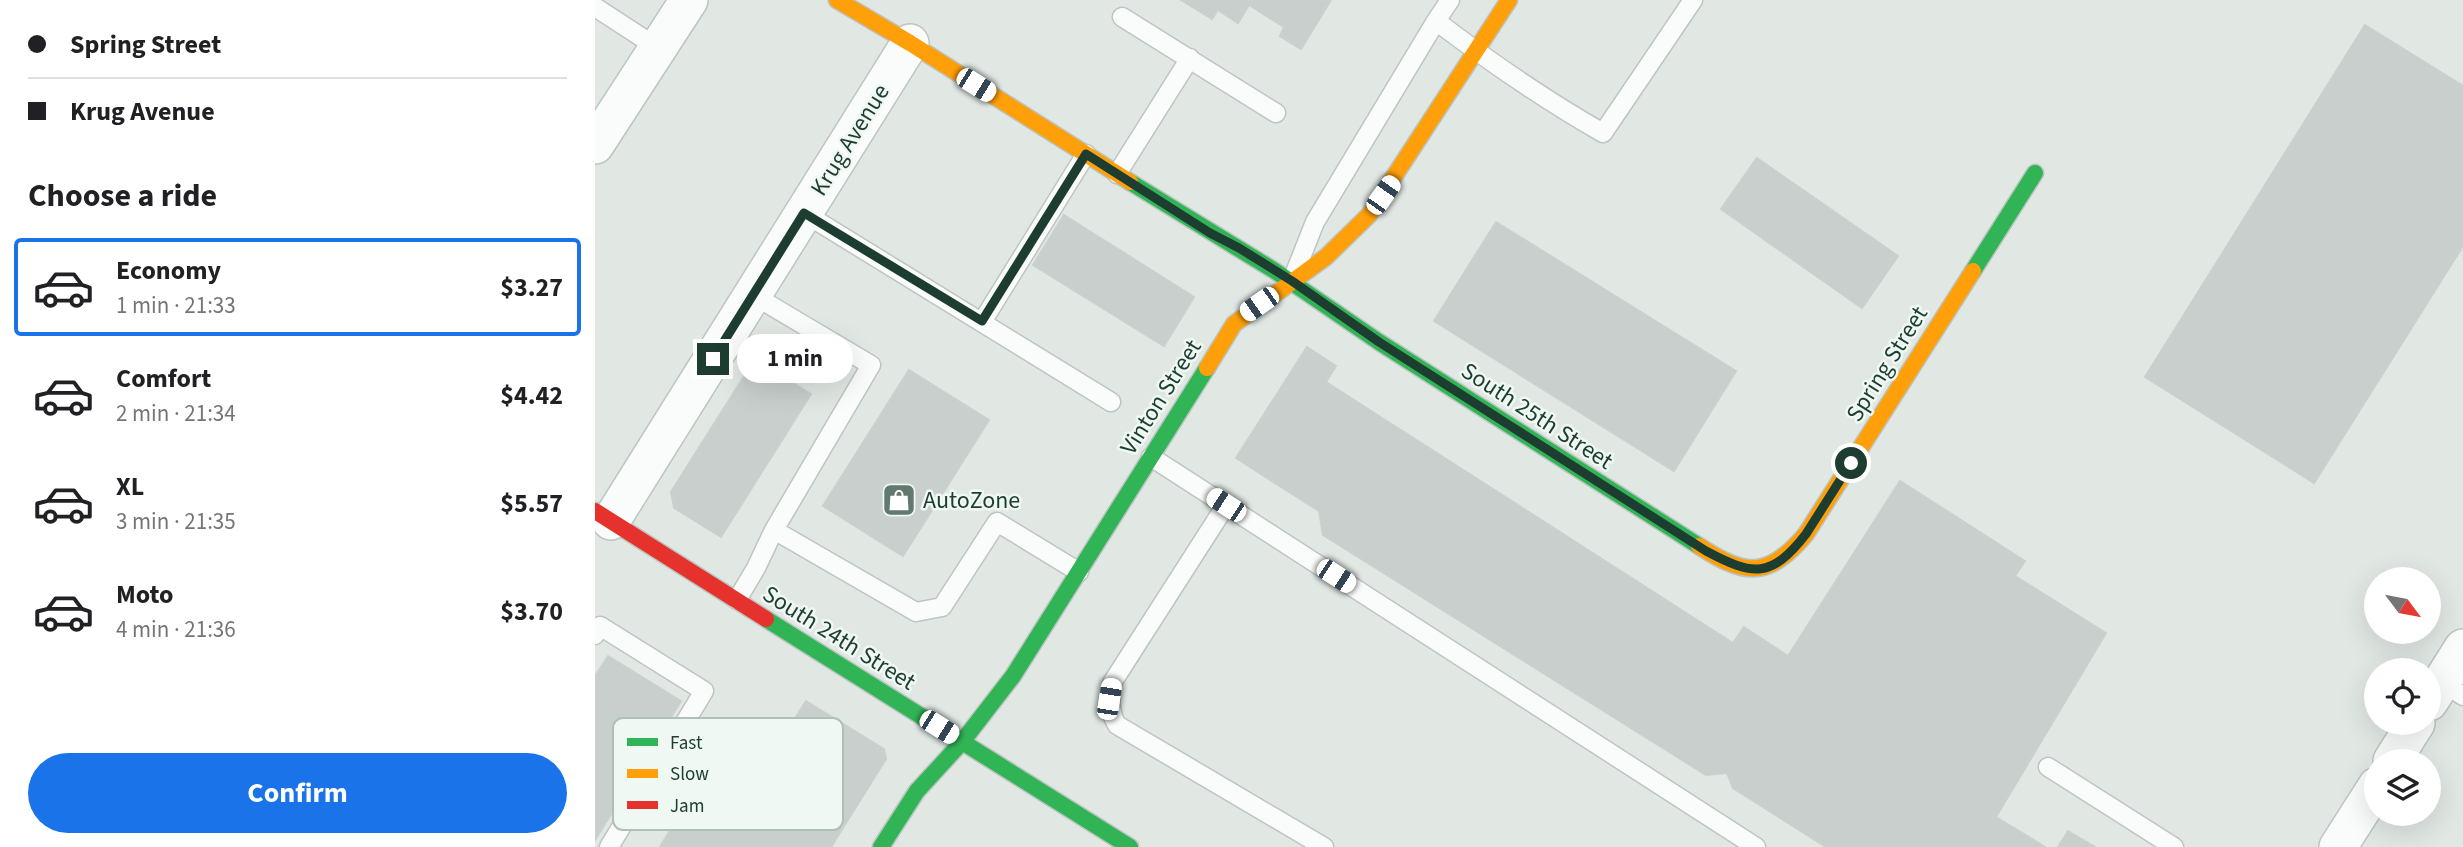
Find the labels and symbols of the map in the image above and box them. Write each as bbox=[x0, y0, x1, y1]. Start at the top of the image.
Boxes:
car bbox=[953, 65, 1000, 105]
street label: Krug Avenue bbox=[802, 77, 898, 203]
car bbox=[1363, 172, 1404, 218]
car bbox=[1236, 283, 1283, 325]
street label: Spring Street bbox=[1838, 299, 1936, 429]
street label: Vinton Street bbox=[1112, 332, 1210, 462]
callout: 1 min bbox=[737, 334, 853, 384]
route end bbox=[697, 343, 729, 375]
street label: South 25th Street bbox=[1454, 354, 1620, 478]
route start bbox=[1835, 447, 1867, 479]
shop icon: AutoZone bbox=[880, 481, 918, 519]
place label: AutoZone bbox=[923, 483, 1020, 518]
car bbox=[1203, 485, 1250, 525]
car bbox=[1313, 556, 1360, 596]
north arrow bbox=[2364, 567, 2441, 644]
street label: South 24th Street bbox=[756, 577, 922, 699]
car bbox=[1096, 677, 1123, 721]
car bbox=[916, 707, 963, 747]
legend bbox=[613, 718, 843, 830]
text: Fast bbox=[670, 730, 703, 757]
text: Slow bbox=[670, 761, 709, 788]
text: Jam bbox=[670, 793, 704, 820]

